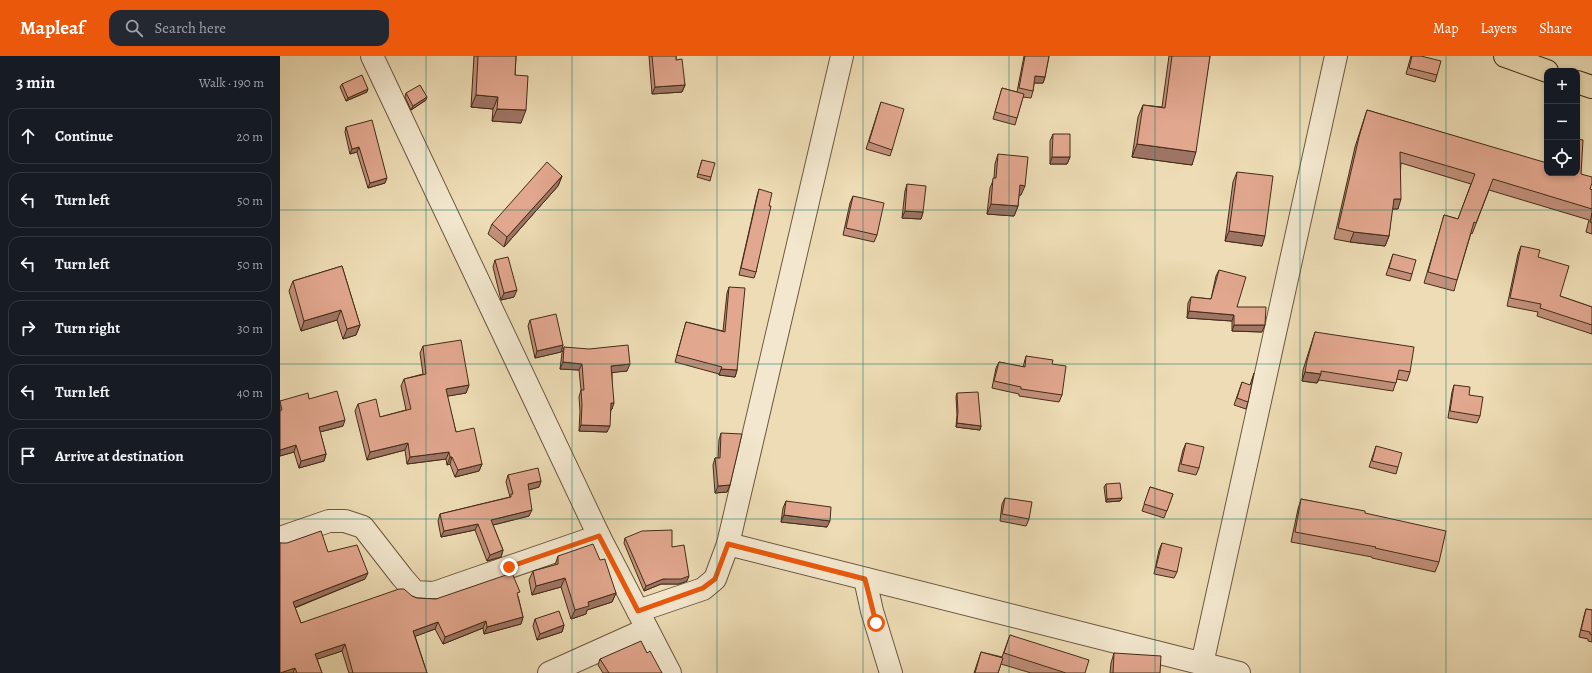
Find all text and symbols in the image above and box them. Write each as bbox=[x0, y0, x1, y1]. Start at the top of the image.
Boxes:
search box bbox=[109, 10, 389, 46]
text: Mapleaf bbox=[20, 15, 85, 41]
icon: search bbox=[123, 17, 145, 39]
text: Search here bbox=[155, 18, 226, 38]
text: Map bbox=[1433, 19, 1459, 38]
text: Layers bbox=[1481, 19, 1517, 38]
text: Share bbox=[1539, 19, 1572, 38]
map controls bbox=[1544, 68, 1580, 176]
button: + bbox=[1544, 68, 1580, 104]
text: 3 min bbox=[16, 71, 55, 94]
text: Walk · 190 m bbox=[199, 74, 264, 91]
button: − bbox=[1544, 104, 1580, 140]
icon: ahead bbox=[17, 125, 39, 147]
text: Continue bbox=[55, 126, 113, 146]
text: 20 m bbox=[237, 128, 263, 145]
button: locate bbox=[1544, 140, 1580, 176]
icon: left bbox=[17, 189, 39, 211]
text: Turn left bbox=[55, 190, 110, 210]
text: 50 m bbox=[237, 192, 263, 209]
icon: left bbox=[17, 253, 39, 275]
text: Turn left bbox=[55, 254, 110, 274]
text: 50 m bbox=[237, 256, 263, 273]
icon: right bbox=[17, 317, 39, 339]
text: Turn right bbox=[55, 318, 120, 338]
text: 30 m bbox=[237, 320, 263, 337]
icon: left bbox=[17, 381, 39, 403]
text: Turn left bbox=[55, 382, 110, 402]
text: 40 m bbox=[237, 384, 263, 401]
icon: arrive bbox=[17, 445, 39, 467]
text: Arrive at destination bbox=[55, 446, 184, 466]
route end bbox=[500, 558, 518, 576]
route start bbox=[867, 614, 885, 632]

